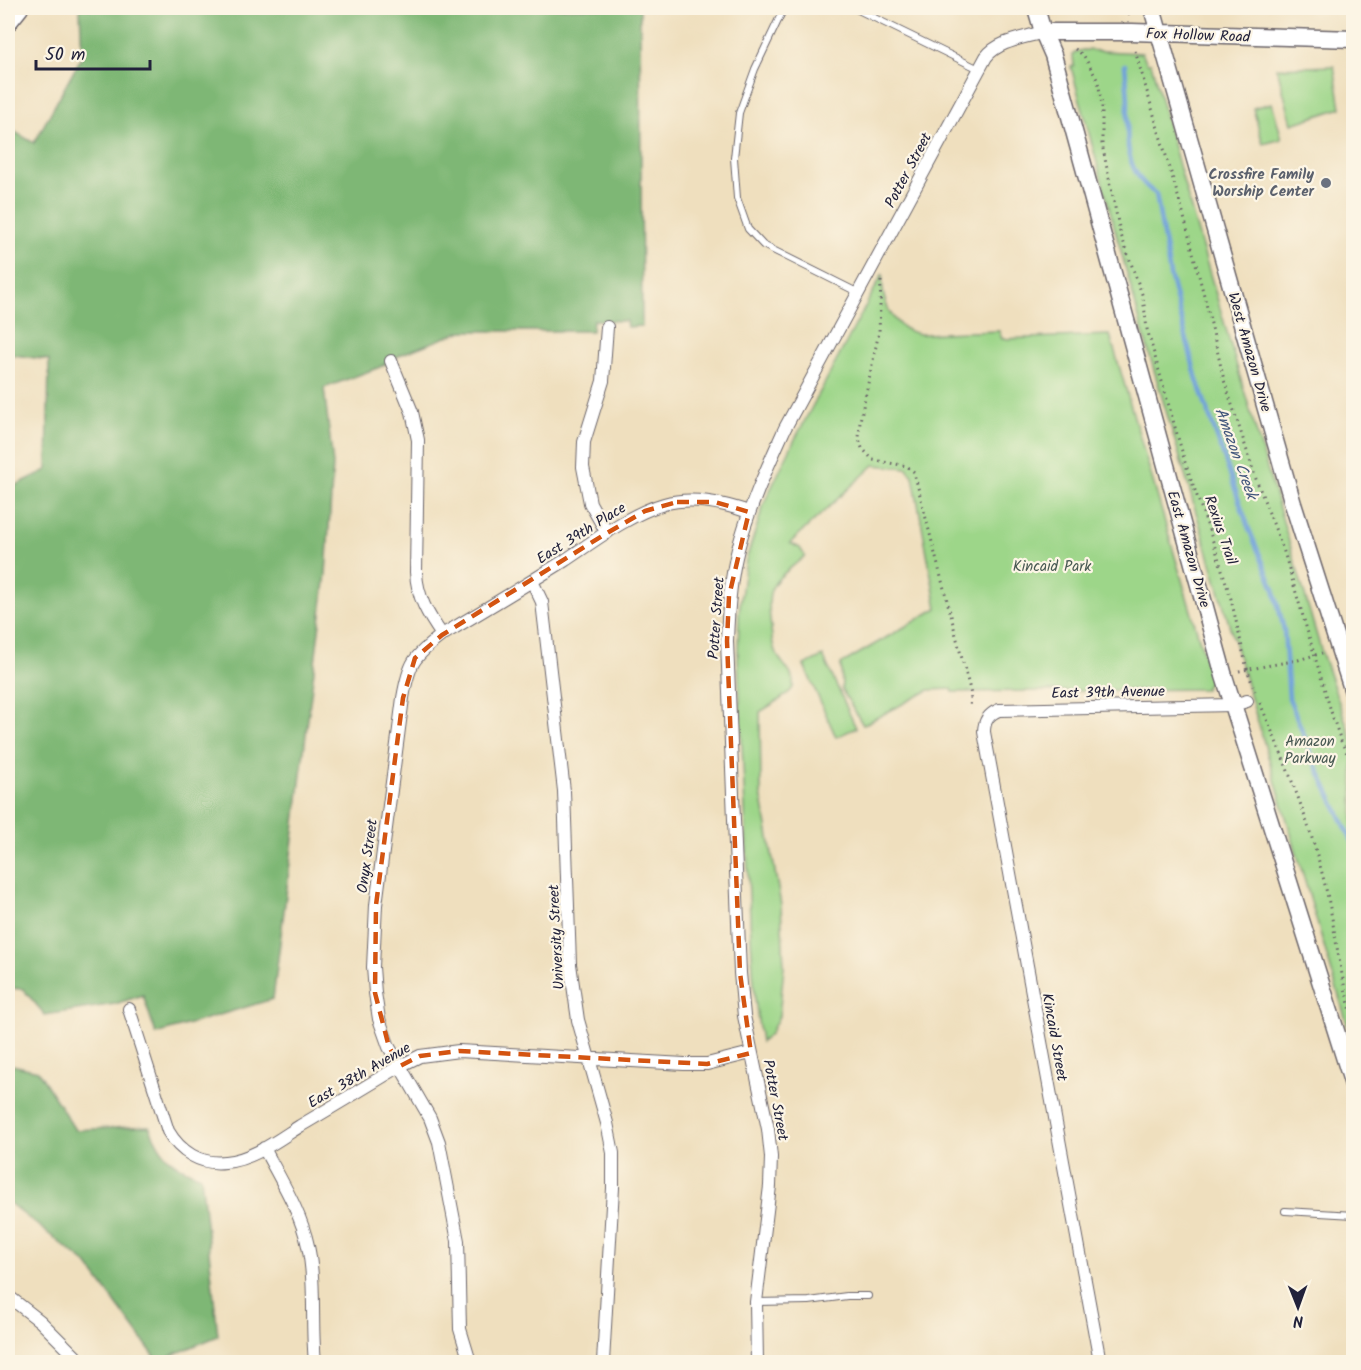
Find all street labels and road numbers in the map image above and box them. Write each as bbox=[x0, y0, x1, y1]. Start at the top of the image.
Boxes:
street label: Fox Hollow Road bbox=[1145, 22, 1251, 50]
street label: Potter Street bbox=[879, 128, 939, 212]
street label: West Amazon Drive bbox=[1220, 290, 1278, 415]
street label: East Amazon Drive bbox=[1160, 488, 1216, 611]
street label: Rexius Trail bbox=[1197, 492, 1243, 569]
street label: East 39th Place bbox=[532, 497, 631, 571]
street label: Potter Street bbox=[702, 576, 732, 660]
street label: East 39th Avenue bbox=[1051, 680, 1165, 706]
street label: Onyx Street bbox=[351, 817, 385, 895]
street label: University Street bbox=[542, 883, 572, 990]
street label: Kincaid Street bbox=[1034, 991, 1074, 1083]
street label: East 38th Avenue bbox=[303, 1036, 416, 1115]
street label: Potter Street bbox=[755, 1057, 795, 1143]

